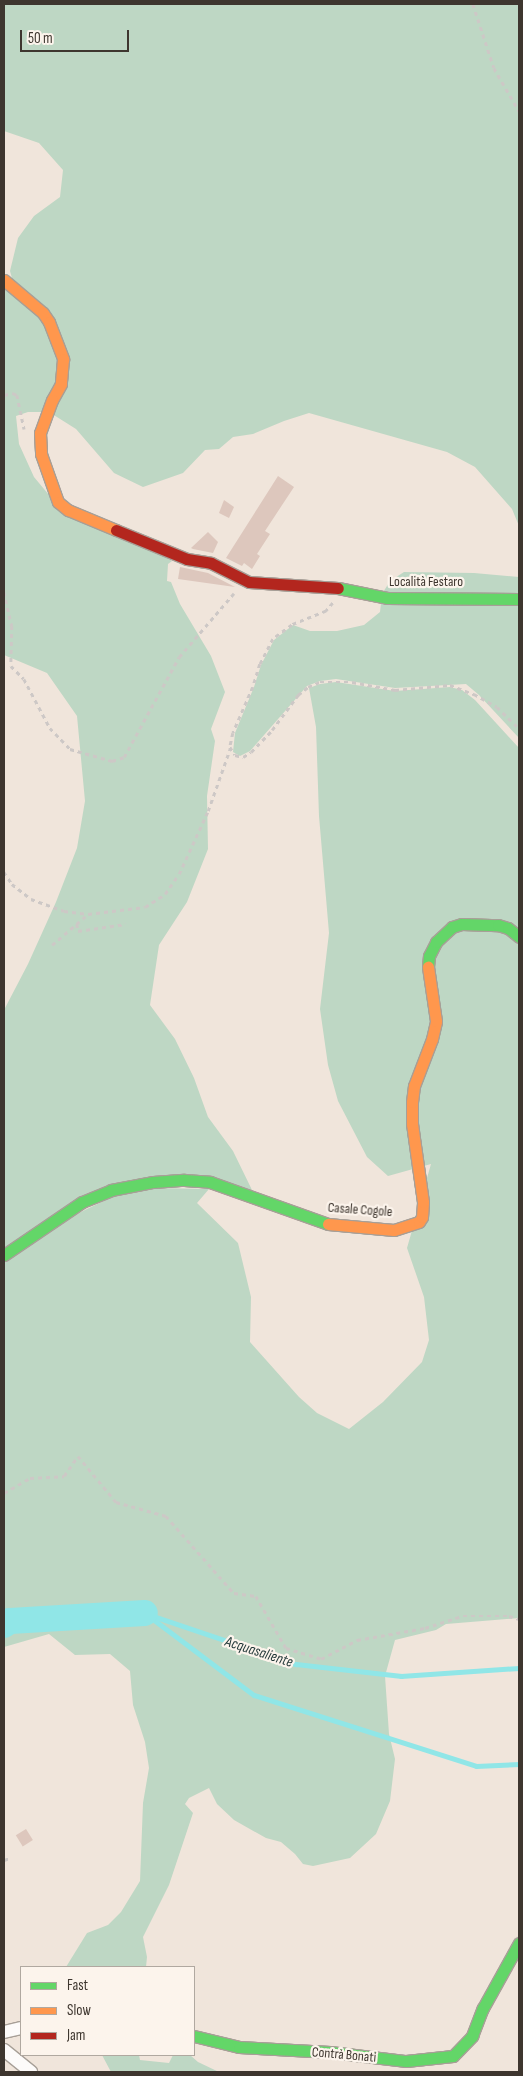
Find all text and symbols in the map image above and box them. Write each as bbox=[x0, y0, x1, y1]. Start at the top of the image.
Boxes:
scale bar bbox=[22, 20, 131, 52]
text: 50 m bbox=[28, 29, 53, 48]
street label: Località Festaro bbox=[389, 574, 463, 590]
street label: Casale Cogole bbox=[327, 1199, 393, 1221]
water label: Acquasaliente bbox=[223, 1633, 295, 1671]
legend bbox=[20, 1966, 195, 2056]
text: Fast bbox=[67, 1976, 88, 1995]
text: Slow bbox=[67, 2001, 91, 2020]
text: Jam bbox=[67, 2026, 85, 2045]
street label: Contrà Bonati bbox=[311, 2044, 377, 2066]

